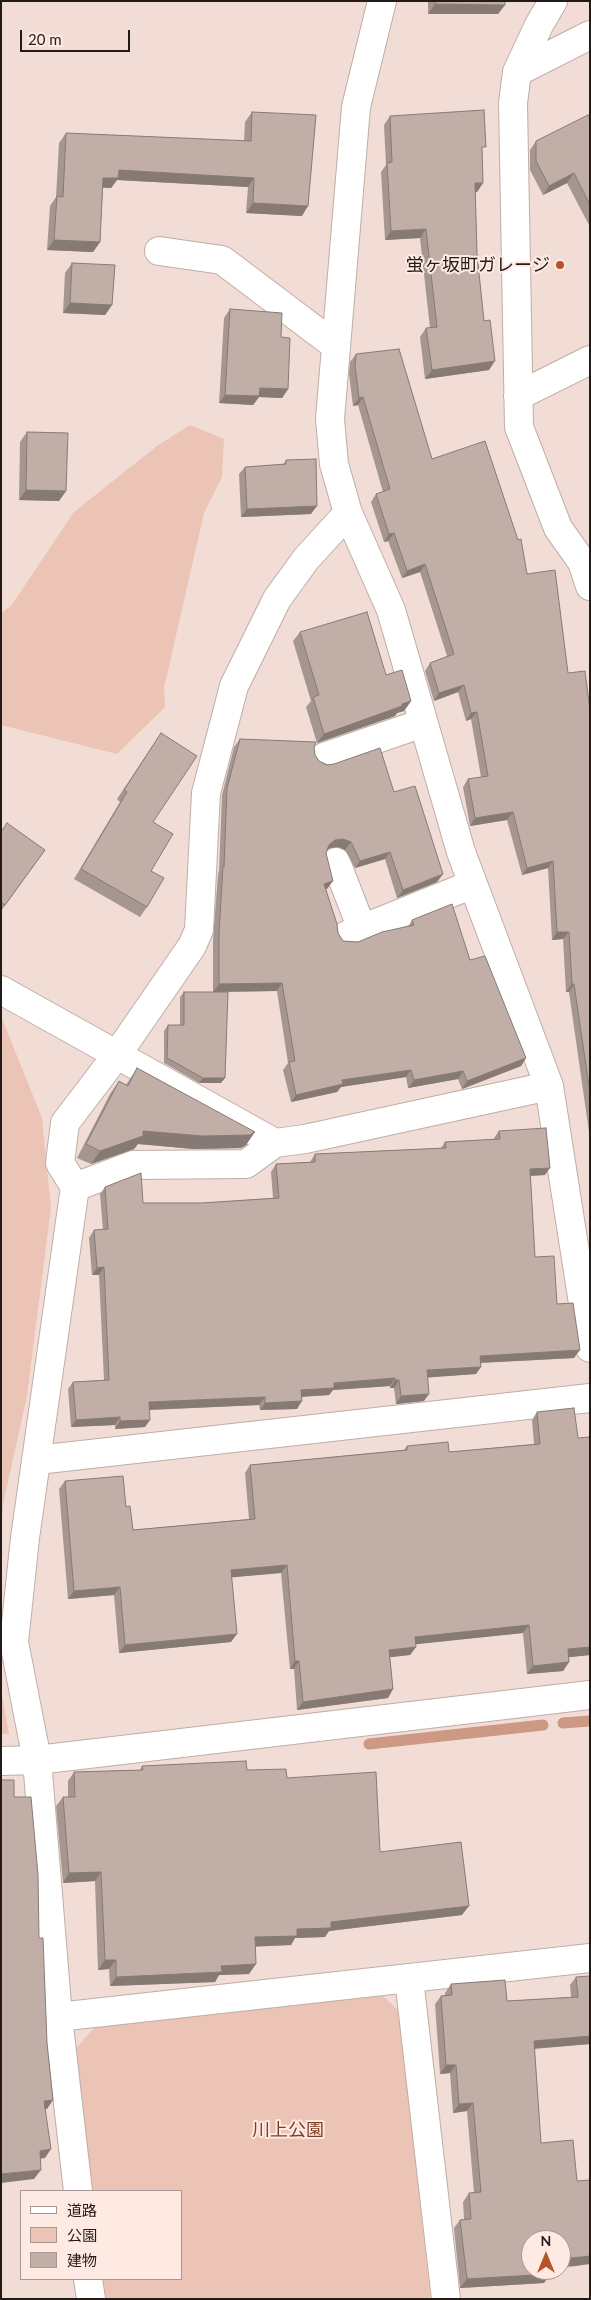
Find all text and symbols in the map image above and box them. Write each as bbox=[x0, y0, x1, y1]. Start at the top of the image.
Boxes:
scale bar bbox=[22, 20, 132, 52]
text: 20 m bbox=[28, 30, 62, 48]
place label: 蛍ヶ坂町ガレージ bbox=[406, 254, 550, 276]
marker: 蛍ヶ坂町ガレージ bbox=[554, 259, 566, 271]
park label: 川上公園 bbox=[252, 2119, 324, 2141]
legend bbox=[20, 2190, 182, 2280]
text: 道路 bbox=[67, 2201, 97, 2219]
text: 公園 bbox=[67, 2226, 97, 2244]
north arrow bbox=[521, 2230, 571, 2280]
text: N bbox=[541, 2232, 551, 2249]
text: 建物 bbox=[67, 2251, 97, 2269]

